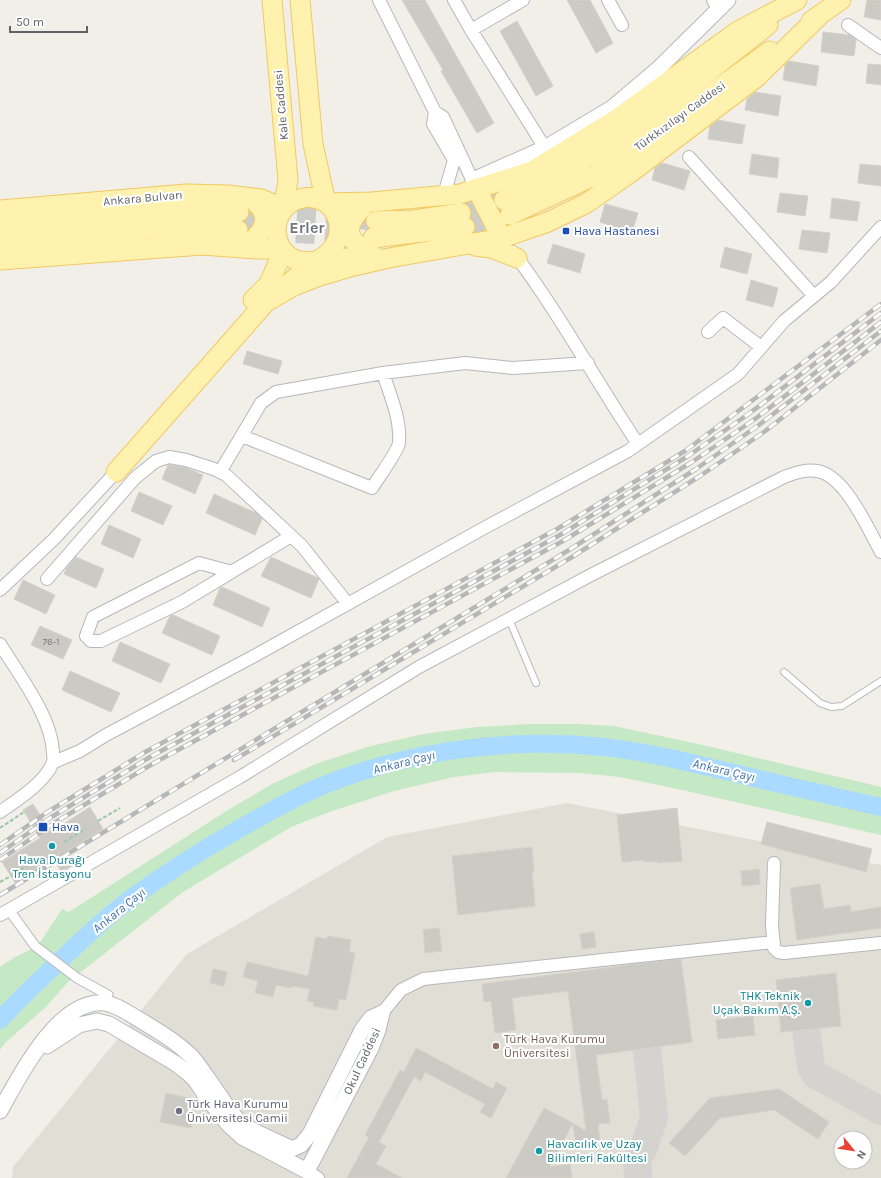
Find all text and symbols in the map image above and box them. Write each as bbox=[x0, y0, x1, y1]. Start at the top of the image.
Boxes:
scale bar bbox=[10, 8, 87, 34]
text: 50 m bbox=[16, 15, 44, 29]
street label: Kale Caddesi bbox=[271, 69, 291, 141]
street label: Türkkızılayı Caddesi bbox=[632, 78, 728, 154]
street label: Ankara Bulvarı bbox=[103, 188, 183, 208]
district label: Erler bbox=[289, 218, 325, 237]
place label: Hava Hastanesi bbox=[574, 224, 659, 238]
marker: Hava Hastanesi bbox=[561, 226, 571, 236]
house number: 76-1 bbox=[42, 636, 60, 648]
water label: Ankara Çayı bbox=[371, 747, 437, 777]
water label: Ankara Çayı bbox=[691, 756, 757, 784]
place label: Hava bbox=[52, 820, 79, 834]
marker: Hava bbox=[37, 821, 49, 833]
marker: Hava Durağı Tren İstasyonu bbox=[47, 841, 57, 851]
place label: Hava Durağı Tren İstasyonu bbox=[12, 853, 92, 881]
water label: Ankara Çayı bbox=[90, 884, 148, 936]
place label: THK Teknik Uçak Bakım A.Ş. bbox=[713, 989, 800, 1017]
marker: THK Teknik Uçak Bakım A.Ş. bbox=[803, 998, 813, 1008]
street label: Okul Caddesi bbox=[340, 1025, 384, 1097]
place label: Türk Hava Kurumu Üniversitesi bbox=[504, 1032, 605, 1060]
marker: Türk Hava Kurumu Üniversitesi bbox=[491, 1041, 501, 1051]
place label: Türk Hava Kurumu Üniversitesi Camii bbox=[187, 1097, 288, 1125]
marker: Türk Hava Kurumu Üniversitesi Camii bbox=[174, 1106, 184, 1116]
north arrow bbox=[833, 1130, 873, 1170]
place label: Havacılık ve Uzay Bilimleri Fakültesi bbox=[547, 1137, 647, 1165]
marker: Havacılık ve Uzay Bilimleri Fakültesi bbox=[534, 1146, 544, 1156]
text: N bbox=[854, 1148, 869, 1161]

